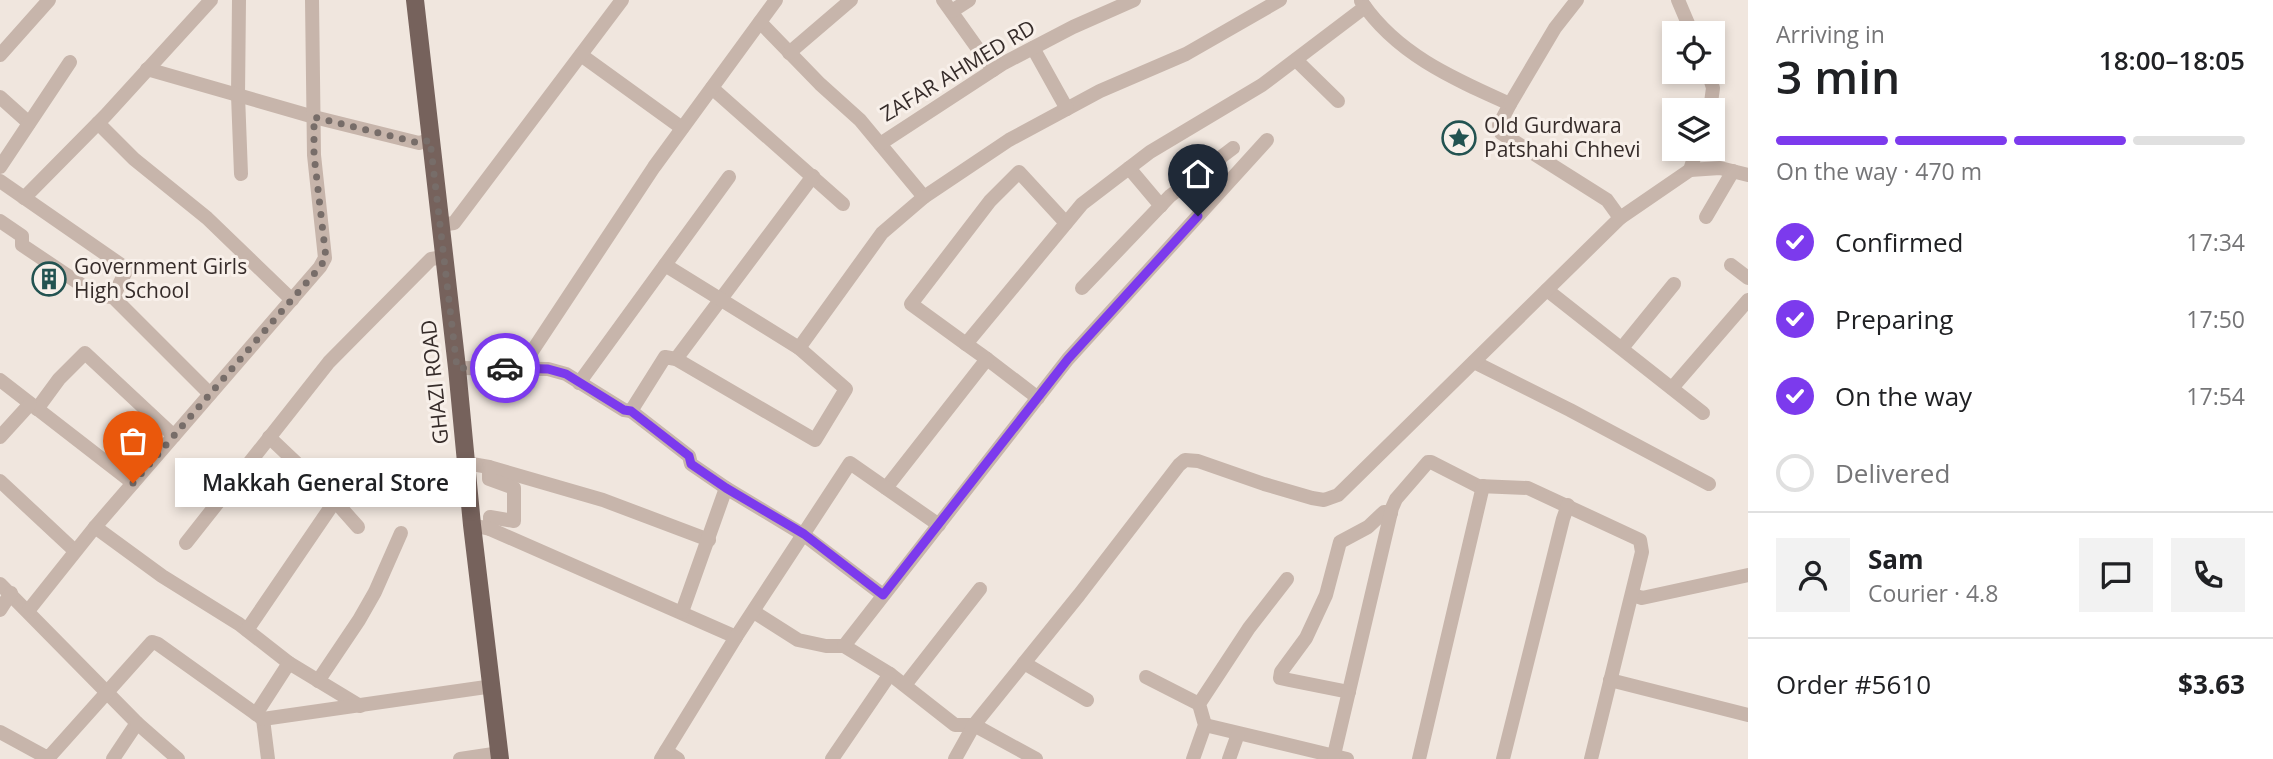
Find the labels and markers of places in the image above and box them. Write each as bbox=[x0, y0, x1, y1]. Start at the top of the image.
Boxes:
place label: Old Gurdwara Patshahi Chhevi bbox=[1484, 111, 1641, 163]
place icon: Old Gurdwara Patshahi Chhevi bbox=[1440, 119, 1478, 157]
pin bbox=[1168, 144, 1228, 216]
place label: Government Girls High School bbox=[74, 252, 247, 304]
building icon: Government Girls High School bbox=[30, 260, 68, 298]
pin bbox=[103, 411, 163, 483]
callout: Makkah General Store bbox=[175, 458, 476, 508]

